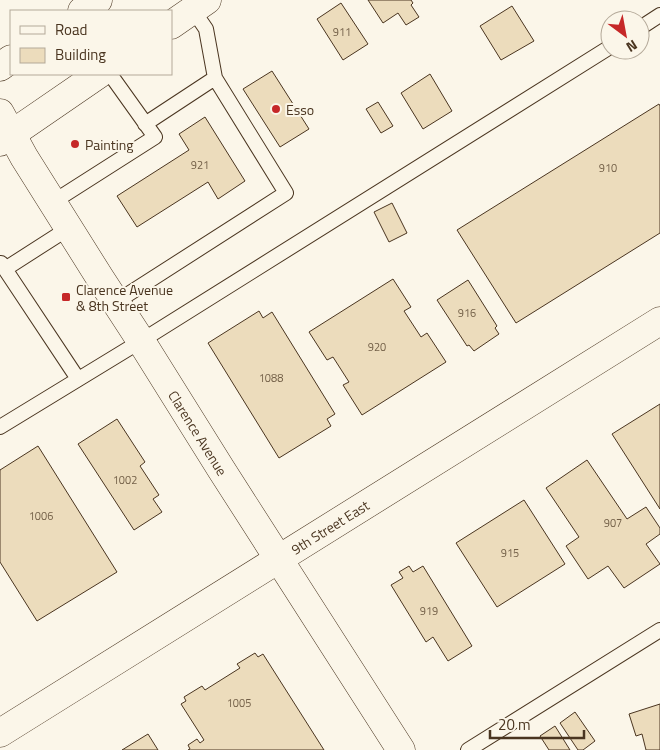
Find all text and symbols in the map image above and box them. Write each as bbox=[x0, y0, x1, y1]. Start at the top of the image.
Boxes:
legend bbox=[10, 10, 172, 75]
north arrow bbox=[600, 10, 650, 60]
text: Road bbox=[55, 18, 87, 41]
house number: 911 bbox=[333, 24, 351, 40]
text: N bbox=[622, 35, 642, 58]
text: Building bbox=[55, 43, 106, 66]
place label: Esso bbox=[286, 99, 314, 120]
marker: Esso bbox=[270, 103, 282, 115]
place label: Painting bbox=[85, 134, 133, 155]
marker: Painting bbox=[69, 138, 81, 150]
house number: 921 bbox=[191, 157, 209, 173]
house number: 910 bbox=[599, 160, 617, 176]
place label: Clarence Avenue & 8th Street bbox=[76, 279, 173, 316]
marker: Clarence Avenue & 8th Street bbox=[60, 291, 72, 303]
house number: 916 bbox=[458, 305, 476, 321]
house number: 920 bbox=[368, 339, 386, 355]
house number: 1088 bbox=[259, 370, 283, 386]
street label: Clarence Avenue bbox=[163, 386, 233, 480]
house number: 1002 bbox=[113, 472, 137, 488]
street label: 9th Street East bbox=[287, 495, 373, 559]
house number: 1006 bbox=[29, 508, 53, 524]
house number: 907 bbox=[604, 515, 622, 531]
house number: 915 bbox=[501, 545, 519, 561]
house number: 919 bbox=[420, 603, 438, 619]
house number: 1005 bbox=[227, 695, 251, 711]
scale bar bbox=[490, 708, 584, 740]
text: 20 m bbox=[498, 713, 531, 736]

